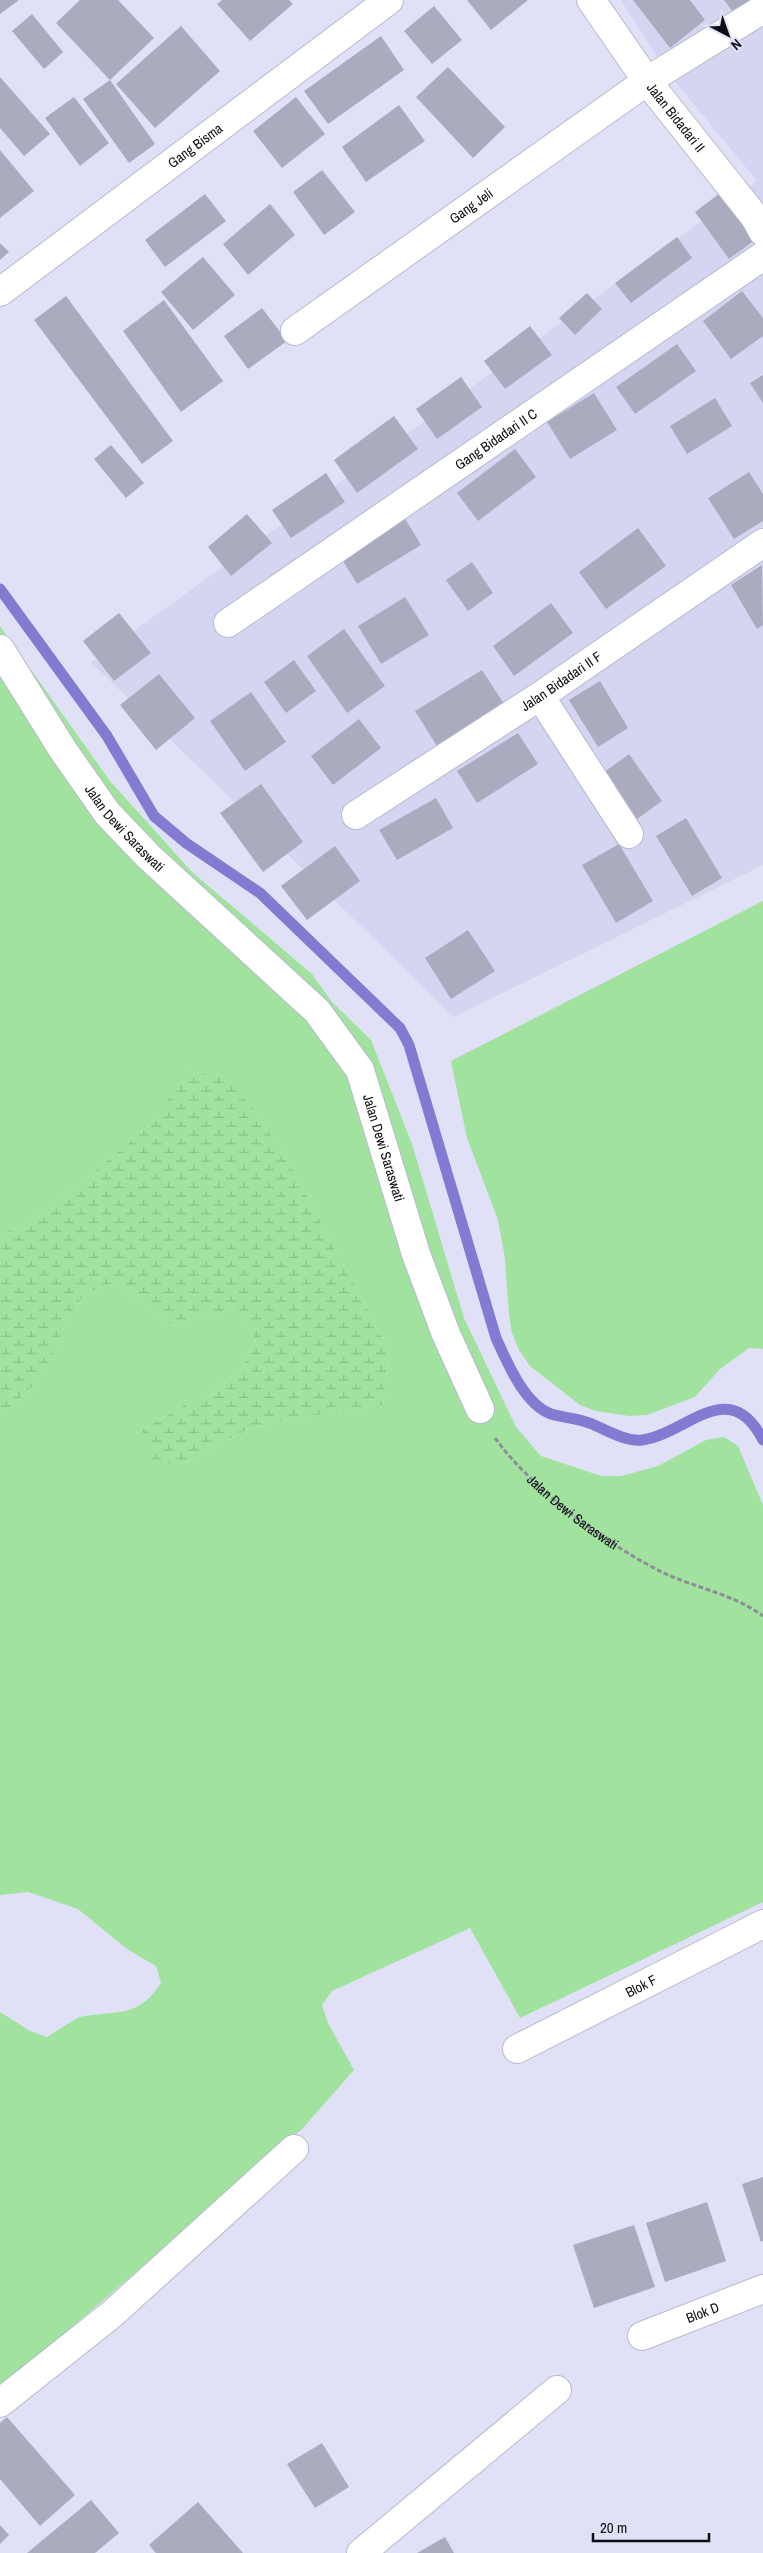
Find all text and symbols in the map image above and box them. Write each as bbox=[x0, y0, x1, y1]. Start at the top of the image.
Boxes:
north arrow bbox=[703, 10, 753, 60]
text: N bbox=[727, 35, 746, 54]
street label: Jalan Bidadari II bbox=[643, 79, 709, 156]
street label: Gang Bisma bbox=[164, 119, 227, 172]
street label: Gang Jeli bbox=[446, 184, 496, 228]
street label: Gang Bidadari II C bbox=[451, 405, 541, 474]
street label: Jalan Bidadari II F bbox=[517, 647, 605, 715]
street label: Jalan Dewi Saraswati bbox=[81, 781, 168, 876]
street label: Jalan Dewi Saraswati bbox=[359, 1092, 408, 1204]
street label: Jalan Dewi Saraswati bbox=[523, 1471, 622, 1554]
street label: Blok F bbox=[622, 1971, 660, 2001]
street label: Blok D bbox=[684, 2298, 722, 2327]
scale bar bbox=[593, 2510, 709, 2542]
text: 20 m bbox=[600, 2517, 627, 2538]

